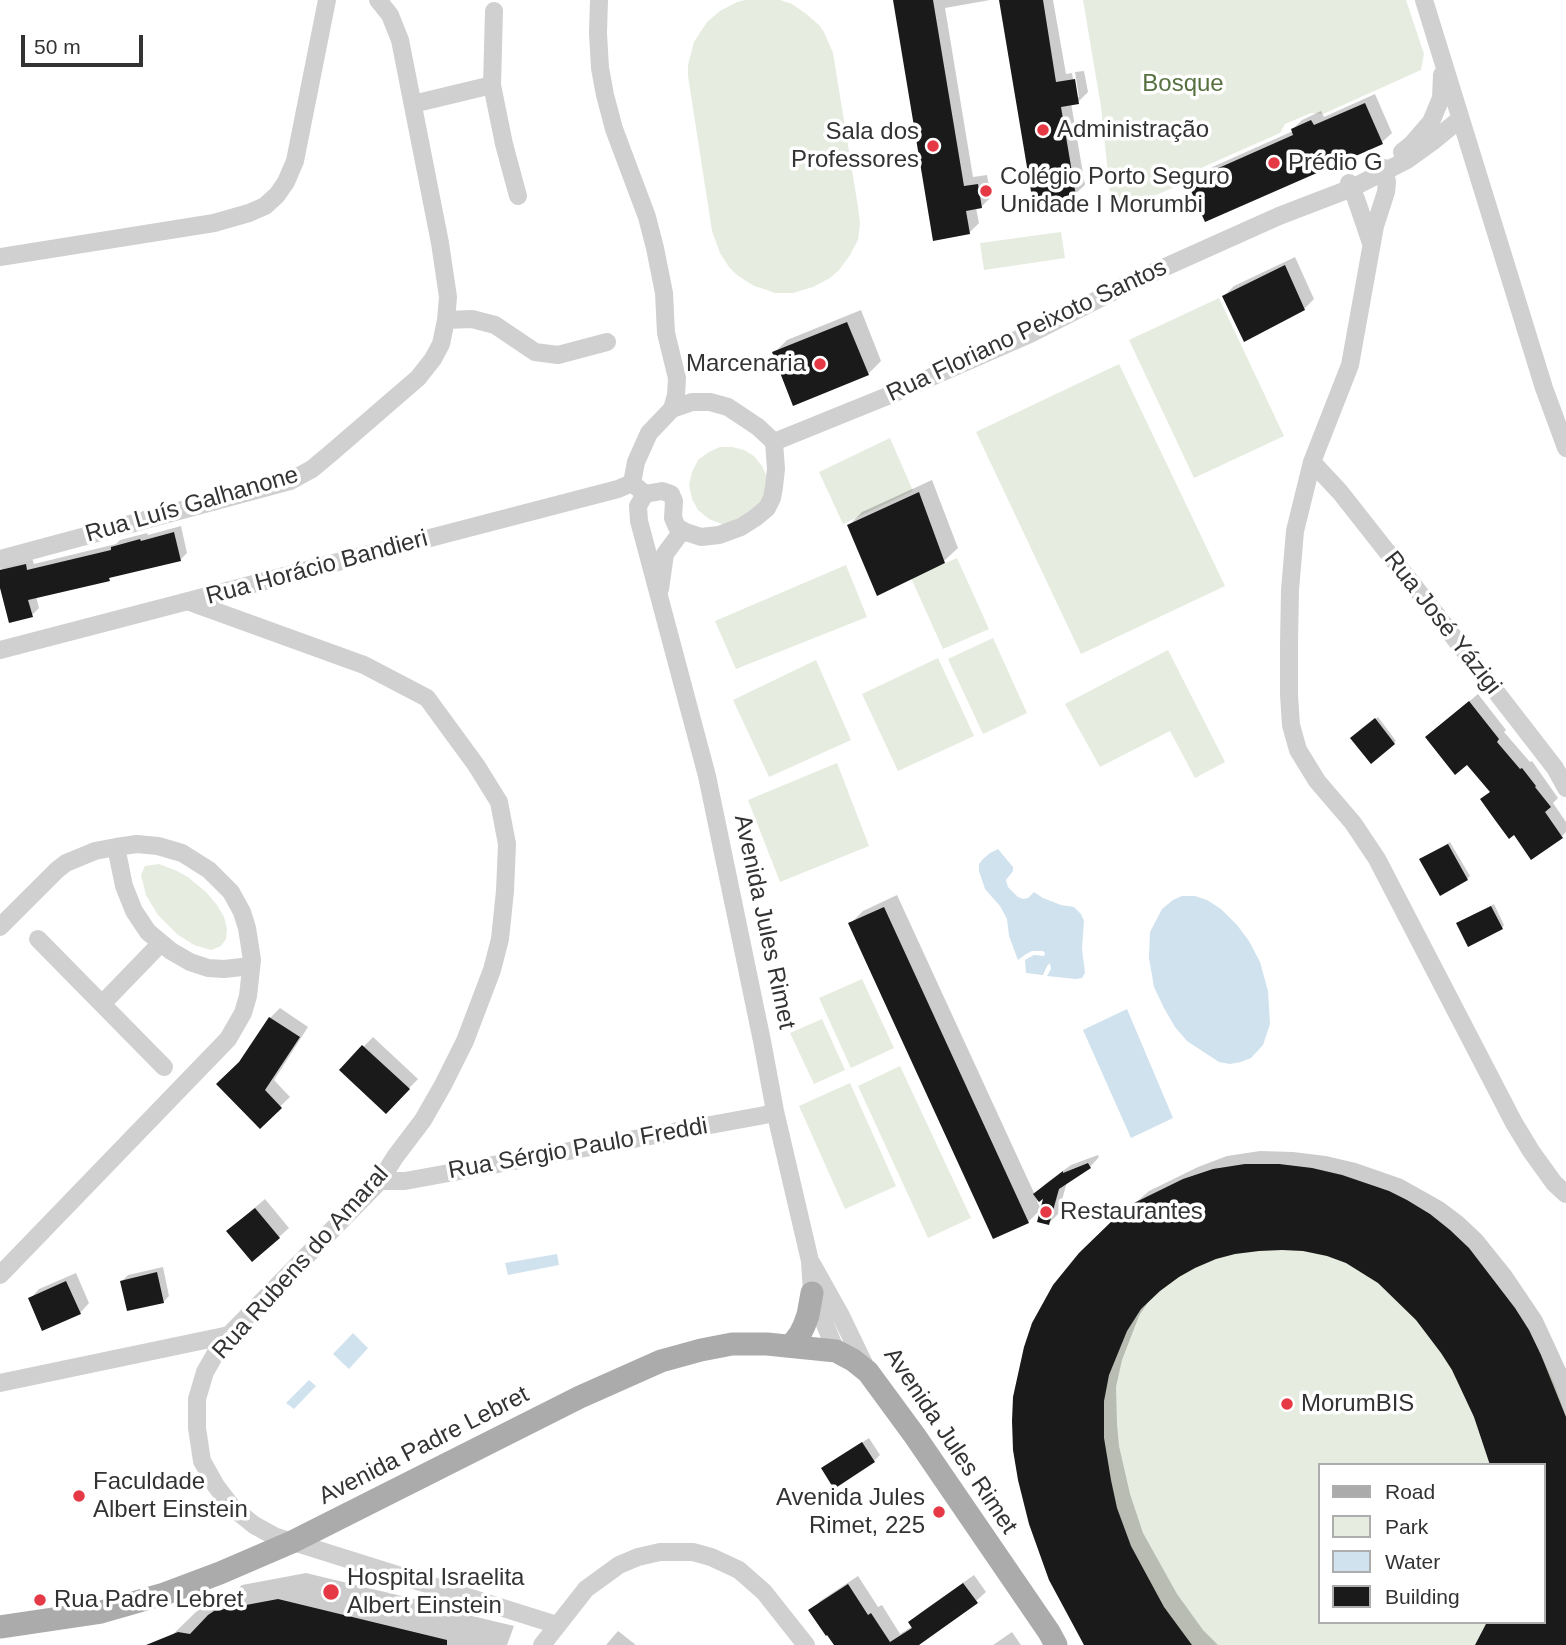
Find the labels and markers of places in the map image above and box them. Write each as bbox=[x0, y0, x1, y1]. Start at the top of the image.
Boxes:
place label: Administração bbox=[1057, 116, 1209, 144]
place label: Sala dos Professores bbox=[791, 118, 919, 174]
marker: Administração bbox=[1035, 122, 1051, 138]
marker: Sala dos Professores bbox=[925, 138, 941, 154]
place label: Prédio G bbox=[1288, 149, 1383, 177]
marker: Prédio G bbox=[1266, 155, 1282, 171]
place label: Colégio Porto Seguro Unidade I Morumbi bbox=[1000, 163, 1229, 219]
marker: Colégio Porto Seguro Unidade I Morumbi bbox=[978, 183, 994, 199]
place label: Marcenaria bbox=[686, 350, 806, 378]
marker: Marcenaria bbox=[812, 356, 828, 372]
place label: Restaurantes bbox=[1060, 1198, 1203, 1226]
marker: Restaurantes bbox=[1038, 1204, 1054, 1220]
place label: MorumBIS bbox=[1301, 1390, 1414, 1418]
marker: MorumBIS bbox=[1279, 1396, 1295, 1412]
place label: Faculdade Albert Einstein bbox=[93, 1468, 248, 1524]
place label: Avenida Jules Rimet, 225 bbox=[776, 1484, 925, 1540]
marker: Faculdade Albert Einstein bbox=[71, 1488, 87, 1504]
marker: Avenida Jules Rimet, 225 bbox=[931, 1504, 947, 1520]
place label: Hospital Israelita Albert Einstein bbox=[347, 1564, 524, 1620]
marker: Hospital Israelita Albert Einstein bbox=[321, 1582, 341, 1602]
place label: Rua Padre Lebret bbox=[54, 1586, 243, 1614]
marker: Rua Padre Lebret bbox=[32, 1592, 48, 1608]

